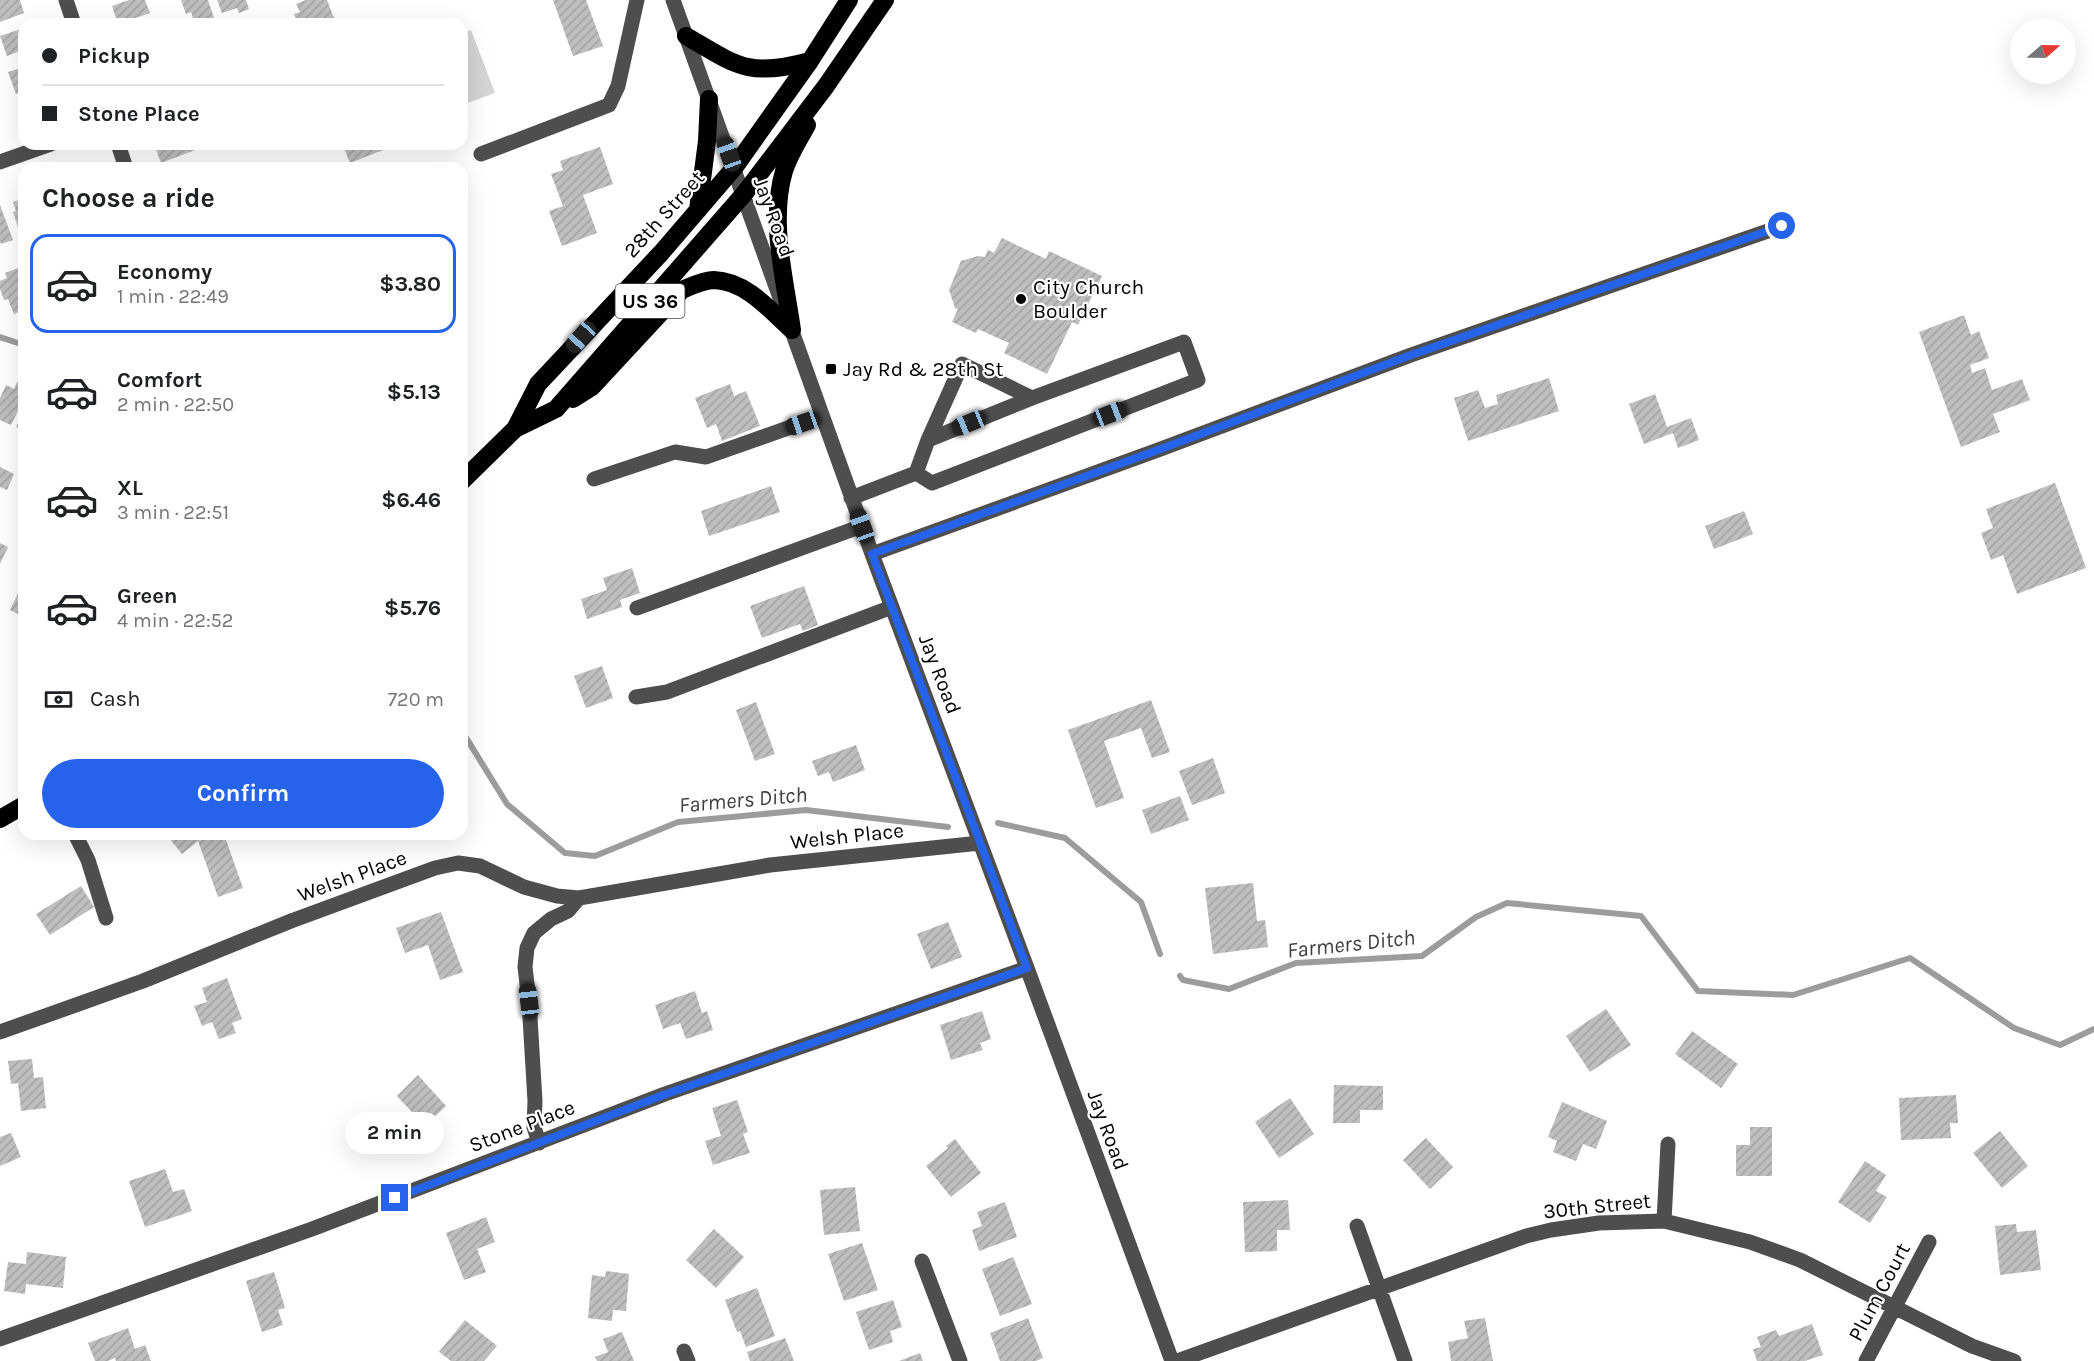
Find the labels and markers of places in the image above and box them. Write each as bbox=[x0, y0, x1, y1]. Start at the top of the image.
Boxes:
place label: City Church Boulder bbox=[1033, 275, 1144, 323]
marker: City Church Boulder bbox=[1014, 292, 1028, 306]
place label: Jay Rd & 28th St bbox=[843, 357, 1004, 381]
marker: Jay Rd & 28th St bbox=[824, 362, 838, 376]

